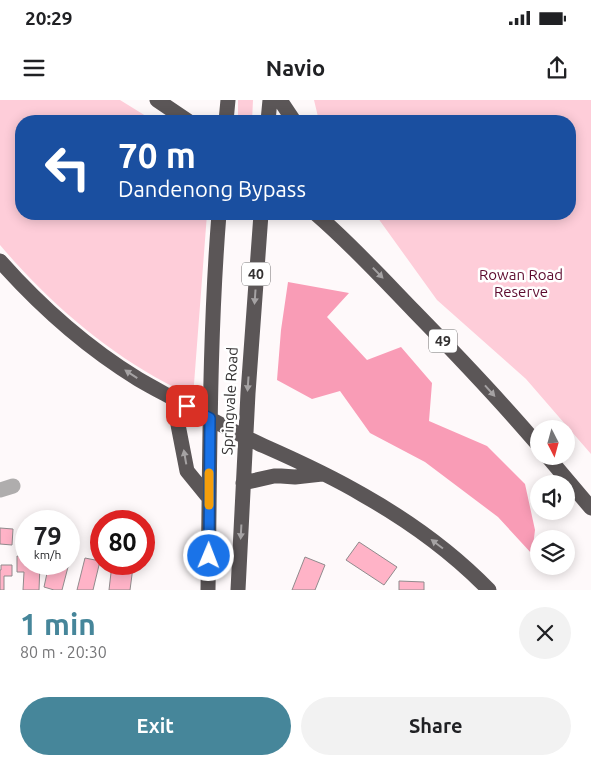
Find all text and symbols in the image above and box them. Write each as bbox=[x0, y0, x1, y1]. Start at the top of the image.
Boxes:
text: 20:29 bbox=[25, 7, 73, 29]
icon: menu bbox=[20, 54, 48, 82]
icon: share bbox=[543, 54, 571, 82]
text: Navio bbox=[266, 55, 325, 80]
icon: left bbox=[35, 135, 100, 200]
text: 70 m bbox=[118, 135, 196, 175]
text: Dandenong Bypass bbox=[118, 176, 306, 201]
road number: 40 bbox=[242, 262, 270, 285]
park label: Rowan Road Reserve bbox=[479, 266, 563, 300]
one-way arrow bbox=[372, 267, 384, 279]
one-way arrow bbox=[250, 290, 258, 306]
road number: 49 bbox=[429, 330, 457, 352]
street label: Springvale Road bbox=[218, 346, 241, 456]
one-way arrow bbox=[125, 370, 138, 379]
one-way arrow bbox=[244, 376, 252, 392]
one-way arrow bbox=[484, 384, 496, 396]
pin bbox=[166, 385, 208, 427]
icon: arrive bbox=[173, 392, 201, 420]
north arrow bbox=[530, 420, 575, 465]
map controls bbox=[530, 420, 575, 575]
one-way arrow bbox=[180, 449, 188, 465]
button: sound bbox=[530, 475, 575, 520]
speed limit sign: 80 bbox=[90, 510, 155, 575]
text: 79 bbox=[33, 522, 62, 550]
one-way arrow bbox=[236, 524, 244, 540]
position arrow bbox=[182, 529, 234, 581]
button: layers bbox=[530, 530, 575, 575]
one-way arrow bbox=[431, 539, 444, 550]
text: km/h bbox=[34, 548, 61, 561]
text: 1 min bbox=[20, 607, 96, 641]
button: close bbox=[519, 607, 571, 659]
text: 80 m · 20:30 bbox=[20, 643, 107, 661]
button: Exit bbox=[20, 697, 291, 755]
button: Share bbox=[301, 697, 571, 755]

